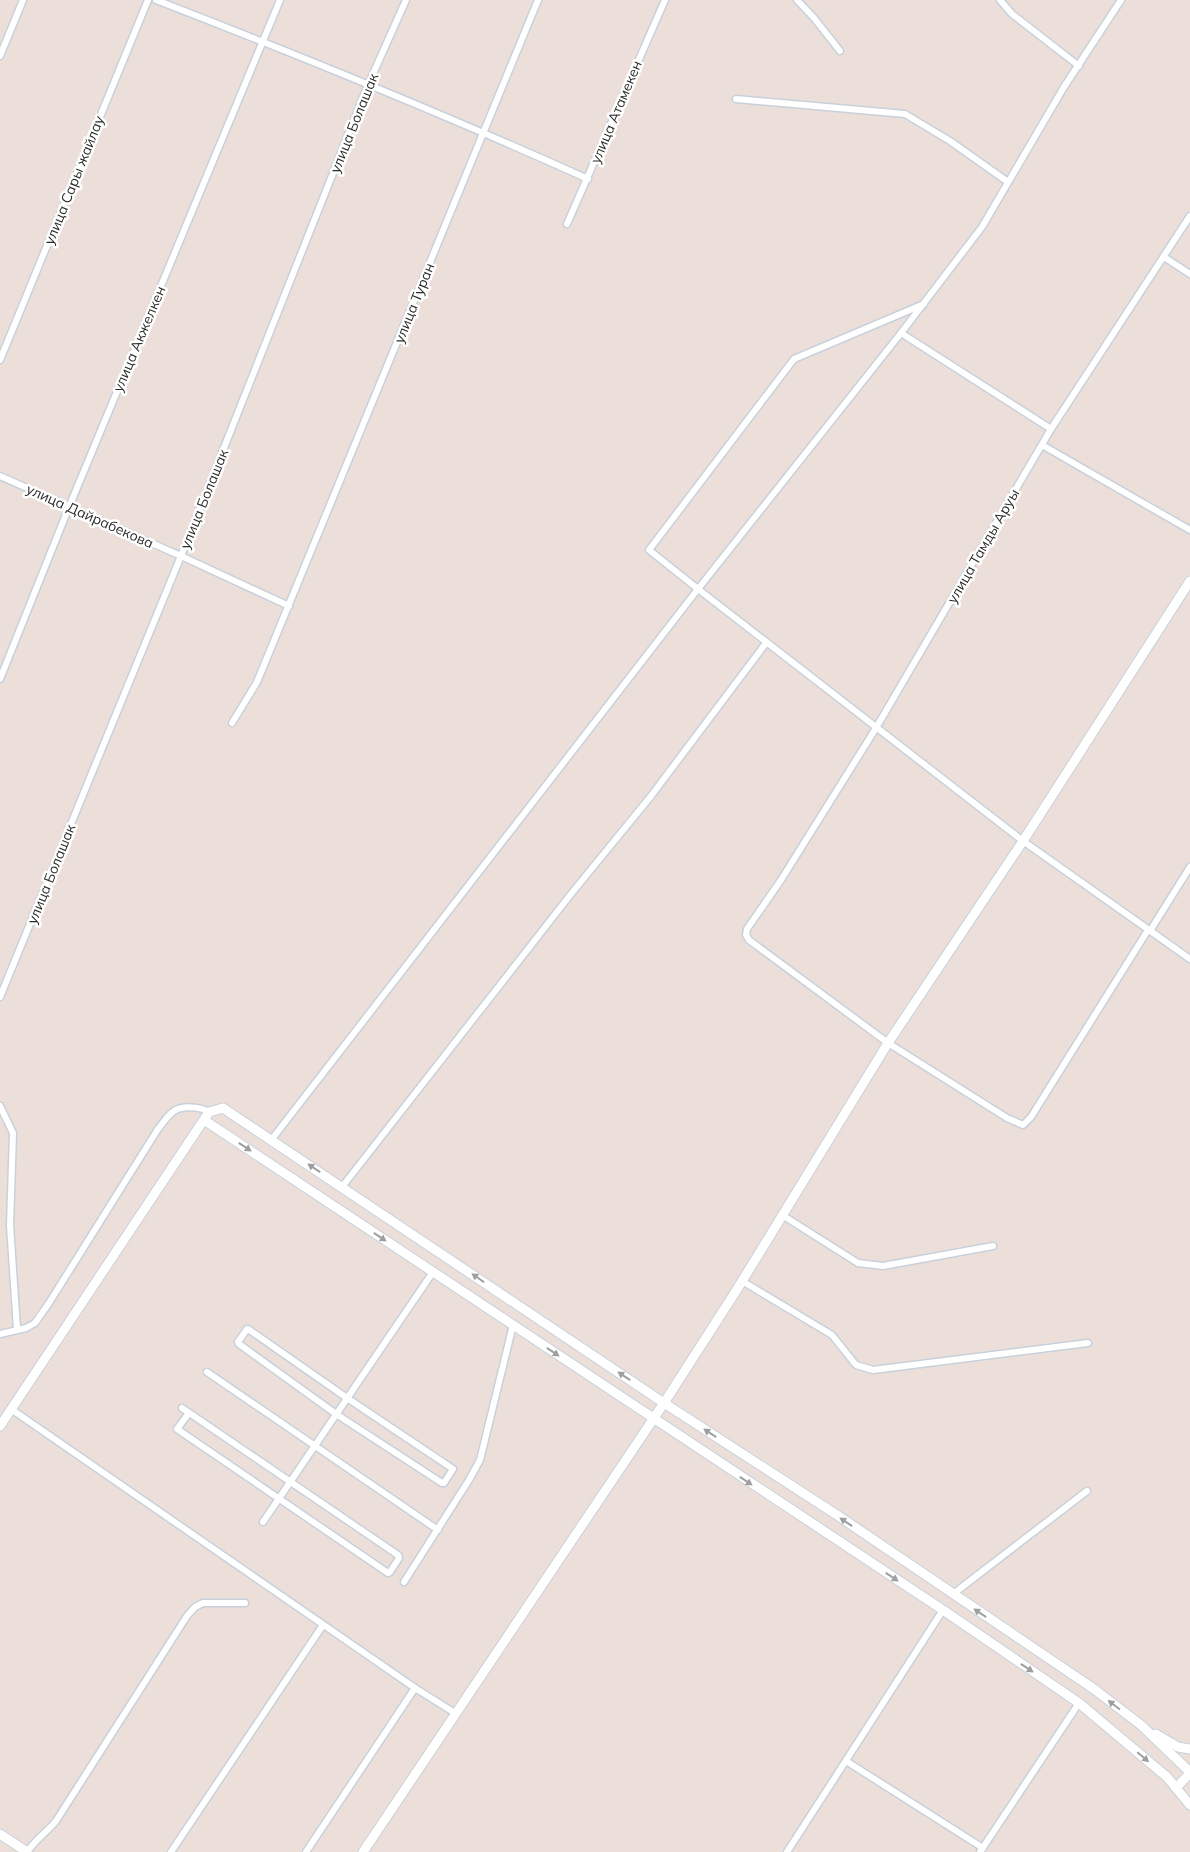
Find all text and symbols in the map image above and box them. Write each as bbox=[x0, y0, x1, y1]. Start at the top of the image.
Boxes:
street label: улица Атамекен bbox=[586, 58, 646, 166]
street label: улица Болашак bbox=[326, 70, 382, 176]
street label: улица Сары жайлау bbox=[40, 112, 108, 247]
street label: улица Туран bbox=[390, 260, 438, 346]
street label: улица Акжелкен bbox=[109, 283, 169, 395]
street label: улица Болашак bbox=[176, 446, 232, 552]
street label: улица Дайрабекова bbox=[24, 480, 156, 552]
street label: улица Тамды Аруы bbox=[943, 486, 1023, 606]
street label: улица Болашак bbox=[23, 821, 79, 927]
one-way arrow bbox=[238, 1142, 252, 1152]
one-way arrow bbox=[307, 1163, 321, 1173]
one-way arrow bbox=[374, 1232, 387, 1241]
one-way arrow bbox=[472, 1273, 485, 1283]
one-way arrow bbox=[546, 1347, 560, 1357]
one-way arrow bbox=[617, 1371, 630, 1380]
one-way arrow bbox=[703, 1428, 717, 1438]
one-way arrow bbox=[740, 1476, 753, 1486]
one-way arrow bbox=[839, 1517, 853, 1527]
one-way arrow bbox=[886, 1572, 899, 1582]
one-way arrow bbox=[974, 1608, 987, 1618]
one-way arrow bbox=[1020, 1663, 1034, 1673]
one-way arrow bbox=[1107, 1700, 1121, 1710]
one-way arrow bbox=[1136, 1752, 1149, 1763]

